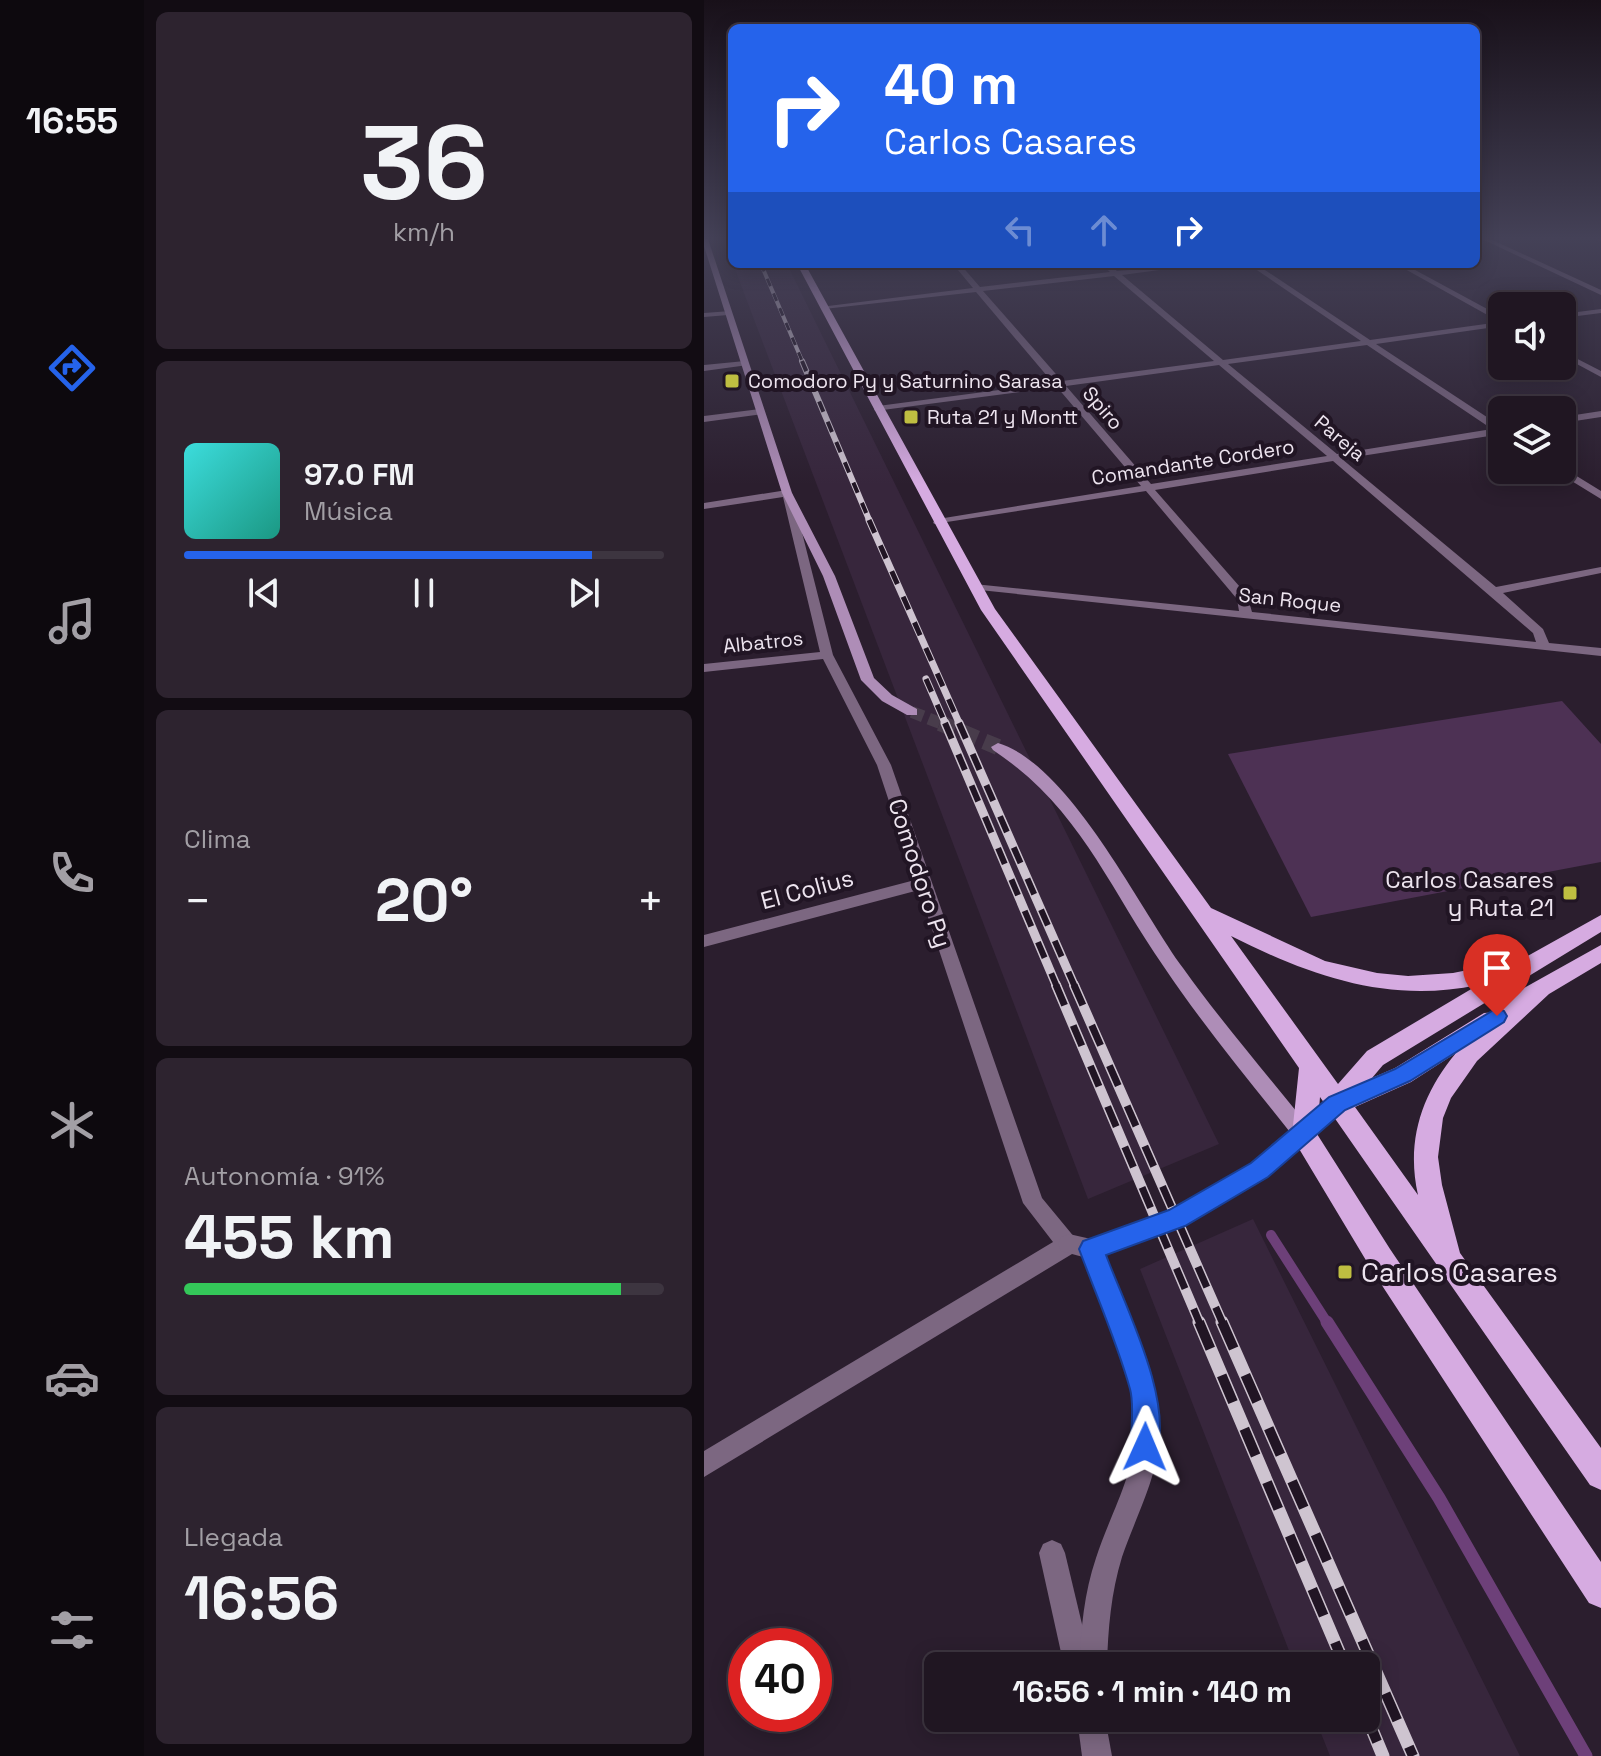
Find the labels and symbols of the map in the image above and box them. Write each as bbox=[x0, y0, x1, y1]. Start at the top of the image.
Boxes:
place label: Comodoro Py y Saturnino Sarasa bbox=[748, 368, 1063, 394]
marker: Comodoro Py y Saturnino Sarasa bbox=[723, 372, 741, 390]
street label: Spiro bbox=[1077, 381, 1129, 435]
place label: Ruta 21 y Montt bbox=[927, 404, 1078, 430]
marker: Ruta 21 y Montt bbox=[902, 408, 920, 426]
street label: Pareja bbox=[1309, 409, 1371, 467]
street label: Comandante Cordero bbox=[1090, 433, 1296, 491]
street label: San Roque bbox=[1237, 582, 1343, 618]
street label: Albatros bbox=[722, 625, 804, 659]
street label: Comodoro Py bbox=[881, 795, 959, 951]
street label: El Colius bbox=[757, 862, 857, 916]
place label: Carlos Casares y Ruta 21 bbox=[1385, 864, 1554, 923]
marker: Carlos Casares y Ruta 21 bbox=[1561, 884, 1579, 902]
pin bbox=[1463, 934, 1531, 1016]
place label: Carlos Casares bbox=[1361, 1254, 1558, 1290]
marker: Carlos Casares bbox=[1336, 1263, 1354, 1281]
position arrow bbox=[1103, 1405, 1187, 1489]
speed limit sign: 40 bbox=[728, 1628, 832, 1732]

